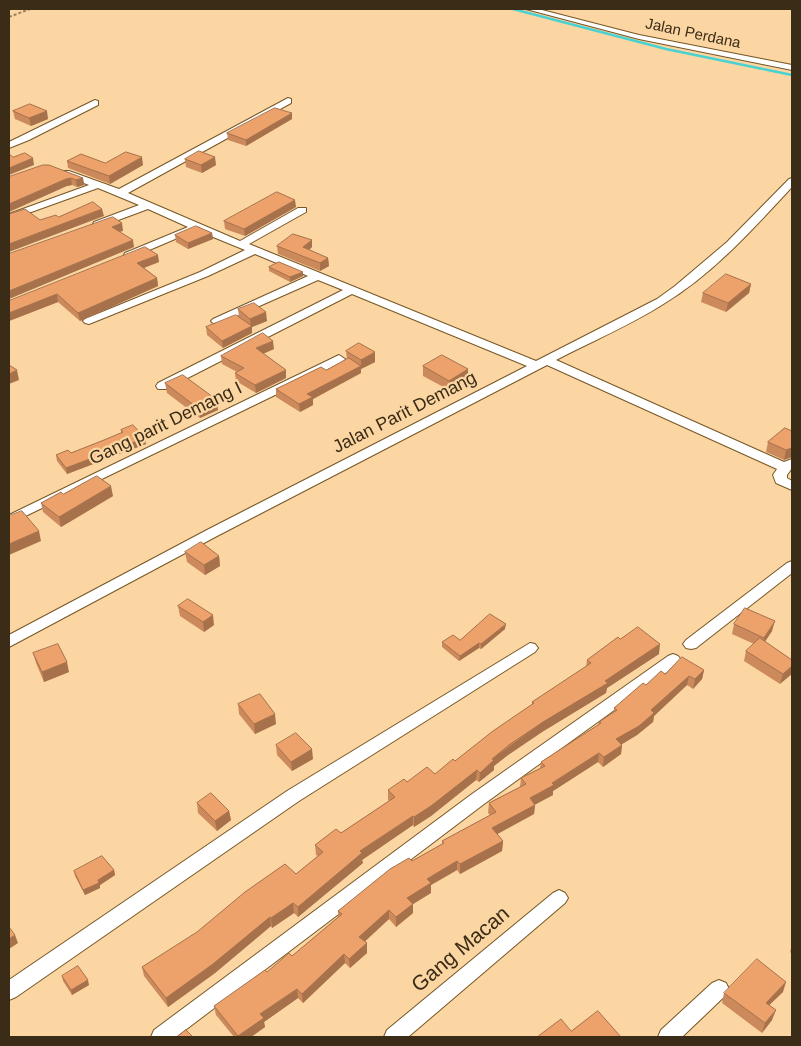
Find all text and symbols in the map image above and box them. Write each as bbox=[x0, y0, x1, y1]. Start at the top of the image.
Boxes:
street label: Jalan Perdana bbox=[644, 15, 742, 53]
street label: Jalan Parit Demang bbox=[330, 367, 480, 459]
street label: Gang parit Demang I bbox=[86, 378, 246, 470]
street label: Gang Macan bbox=[407, 902, 515, 998]

